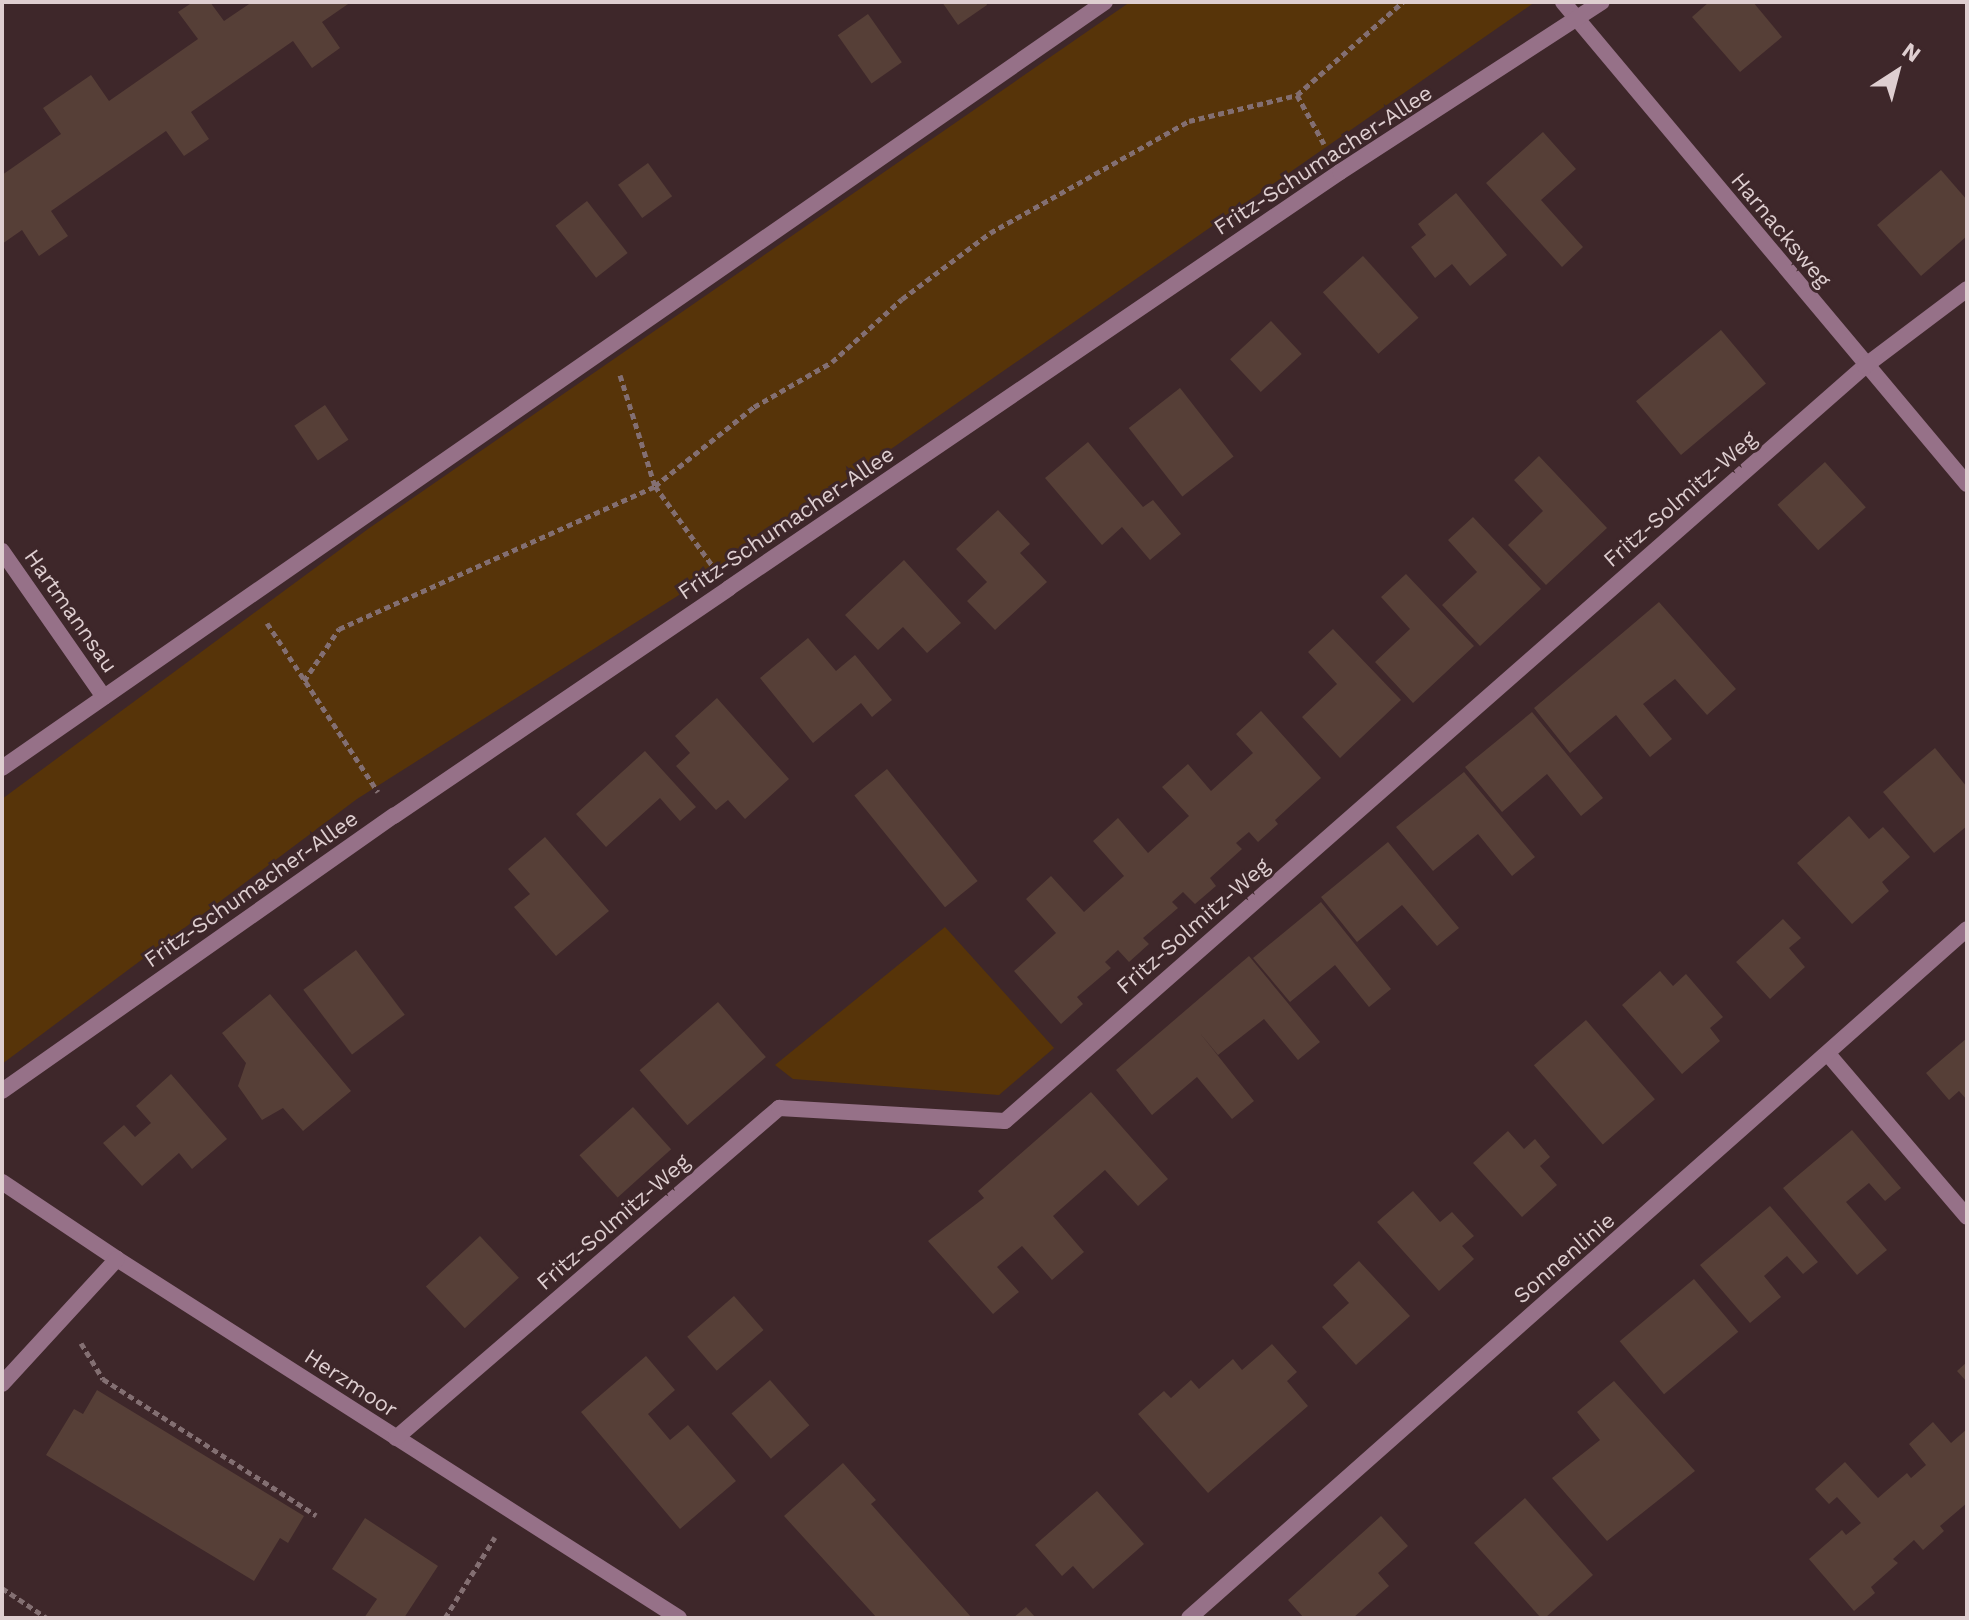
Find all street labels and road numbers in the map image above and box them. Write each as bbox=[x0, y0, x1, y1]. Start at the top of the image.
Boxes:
street label: Fritz-Schumacher-Allee bbox=[1209, 79, 1437, 241]
street label: Harnacksweg bbox=[1725, 167, 1837, 293]
street label: Fritz-Solmitz-Weg bbox=[1598, 425, 1762, 573]
street label: Fritz-Schumacher-Allee bbox=[673, 441, 899, 605]
street label: Hartmannsau bbox=[19, 544, 123, 678]
street label: Fritz-Schumacher-Allee bbox=[139, 805, 363, 973]
street label: Fritz-Solmitz-Weg bbox=[1111, 852, 1275, 1000]
street label: Fritz-Solmitz-Weg bbox=[531, 1148, 695, 1296]
street label: Sonnenlinie bbox=[1508, 1207, 1620, 1309]
street label: Herzmoor bbox=[299, 1343, 403, 1423]

